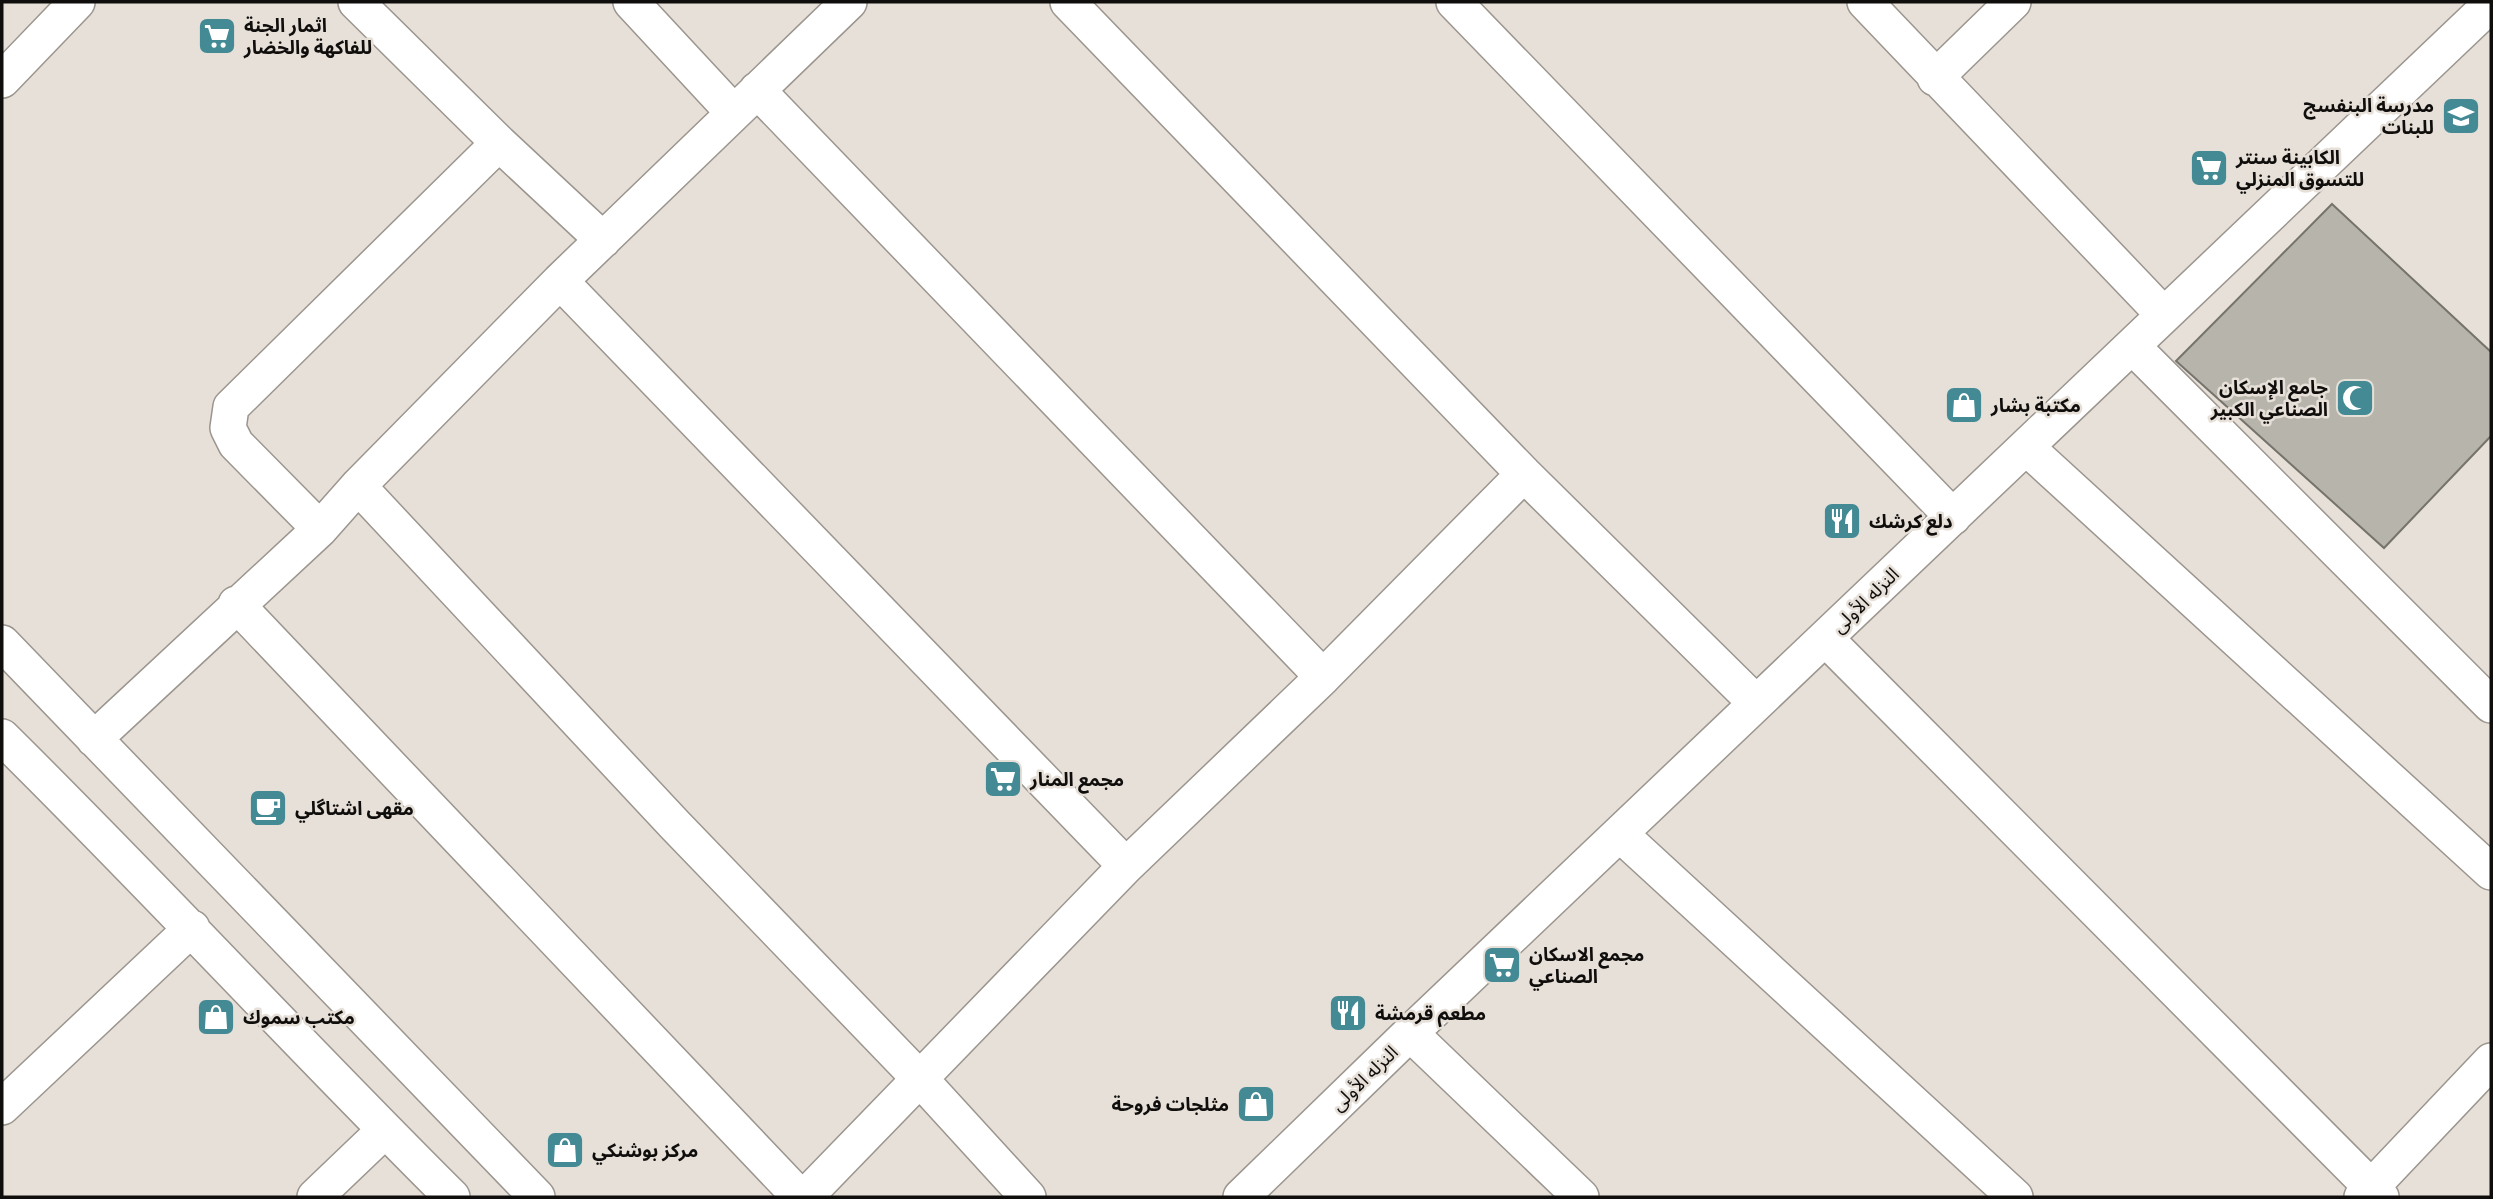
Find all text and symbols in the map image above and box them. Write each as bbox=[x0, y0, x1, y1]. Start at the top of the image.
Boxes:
place label: اثمار الجنة للفاكهة والخضار bbox=[243, 14, 372, 60]
supermarket icon: اثمار الجنة للفاكهة والخضار bbox=[196, 15, 238, 57]
place label: مدرسة البنفسج للبنات bbox=[2303, 94, 2434, 140]
school or university icon: مدرسة البنفسج للبنات bbox=[2440, 95, 2482, 137]
place label: الكابينة سنتر للتسوق المنزلي bbox=[2235, 146, 2364, 194]
supermarket icon: الكابينة سنتر للتسوق المنزلي bbox=[2188, 147, 2230, 189]
place label: جامع الإسكان الصناعي الكبير bbox=[2210, 376, 2328, 424]
mosque icon: جامع الإسكان الصناعي الكبير bbox=[2334, 377, 2376, 419]
shop icon: مكتبة بشار bbox=[1943, 384, 1985, 426]
place label: مكتبة بشار bbox=[1990, 394, 2081, 418]
restaurant icon: دلع كرشك bbox=[1821, 500, 1863, 542]
place label: دلع كرشك bbox=[1869, 510, 1953, 536]
street label: النزله الأولى bbox=[1827, 563, 1904, 639]
supermarket icon: مجمع المنار bbox=[982, 758, 1024, 800]
place label: مجمع المنار bbox=[1029, 768, 1124, 794]
cafe icon: مقهى اشتاگلي bbox=[247, 787, 289, 829]
place label: مقهى اشتاگلي bbox=[295, 797, 414, 823]
place label: مجمع الاسكان الصناعي bbox=[1529, 943, 1644, 991]
supermarket icon: مجمع الاسكان الصناعي bbox=[1481, 944, 1523, 986]
restaurant icon: مطعم قرمشة bbox=[1327, 992, 1369, 1034]
shop icon: مكتب سموك bbox=[195, 996, 237, 1038]
place label: مطعم قرمشة bbox=[1375, 1002, 1486, 1028]
place label: مكتب سموك bbox=[243, 1006, 355, 1030]
street label: النزله الأولى bbox=[1326, 1041, 1403, 1117]
shop icon: مثلجات فروحة bbox=[1235, 1083, 1277, 1125]
place label: مثلجات فروحة bbox=[1111, 1093, 1229, 1117]
shop icon: مركز بوشنكي bbox=[544, 1129, 586, 1171]
place label: مركز بوشنكي bbox=[592, 1139, 698, 1165]

